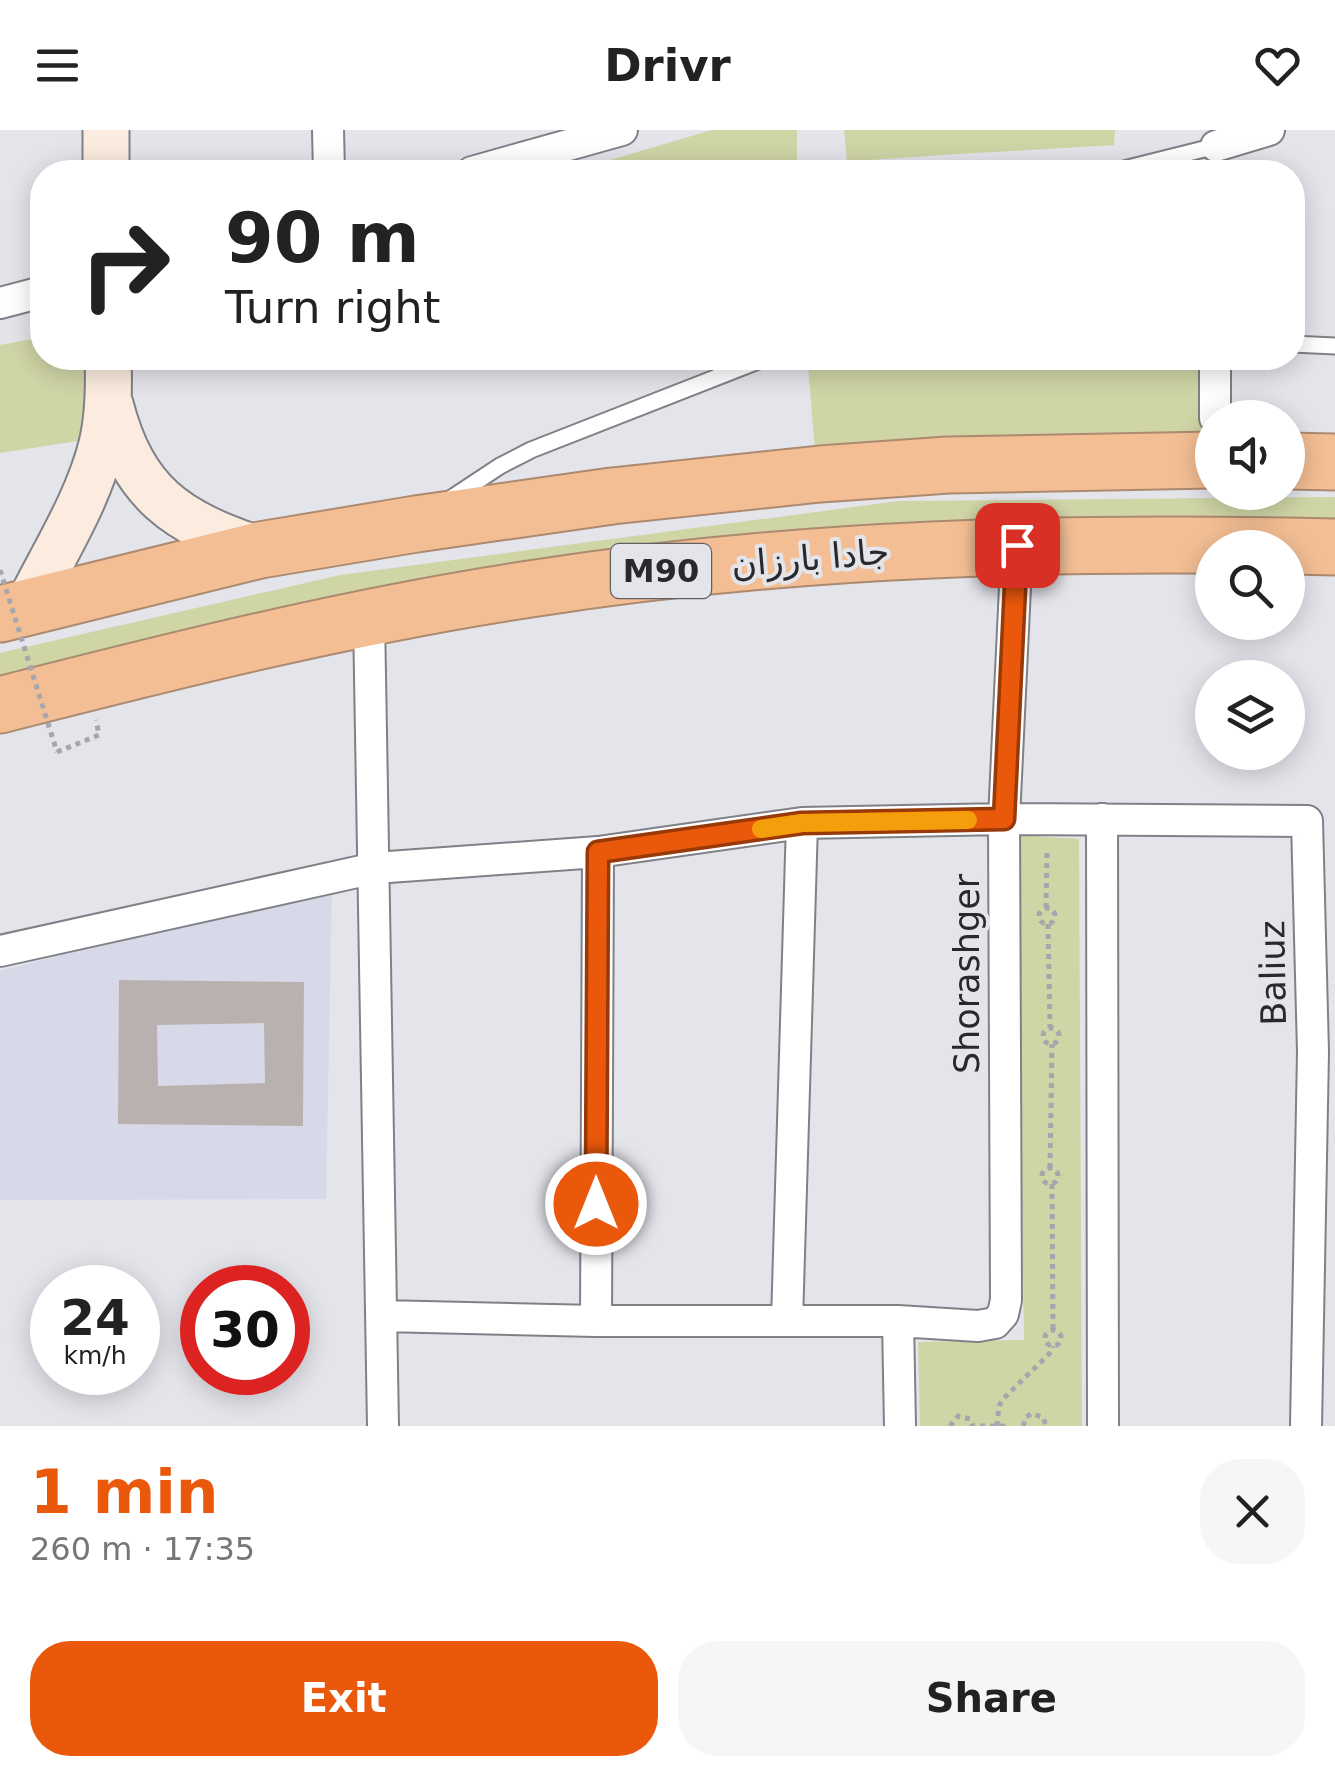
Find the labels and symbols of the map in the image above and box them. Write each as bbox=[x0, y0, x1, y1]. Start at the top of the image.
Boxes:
pin bbox=[975, 503, 1060, 588]
street label: جادا بارزان bbox=[729, 531, 891, 586]
road number: M90 bbox=[611, 544, 711, 598]
street label: Shorashger bbox=[947, 873, 987, 1074]
street label: Baliuz bbox=[1252, 920, 1294, 1026]
position arrow bbox=[544, 1152, 648, 1256]
speed limit sign: 30 bbox=[180, 1265, 310, 1395]

